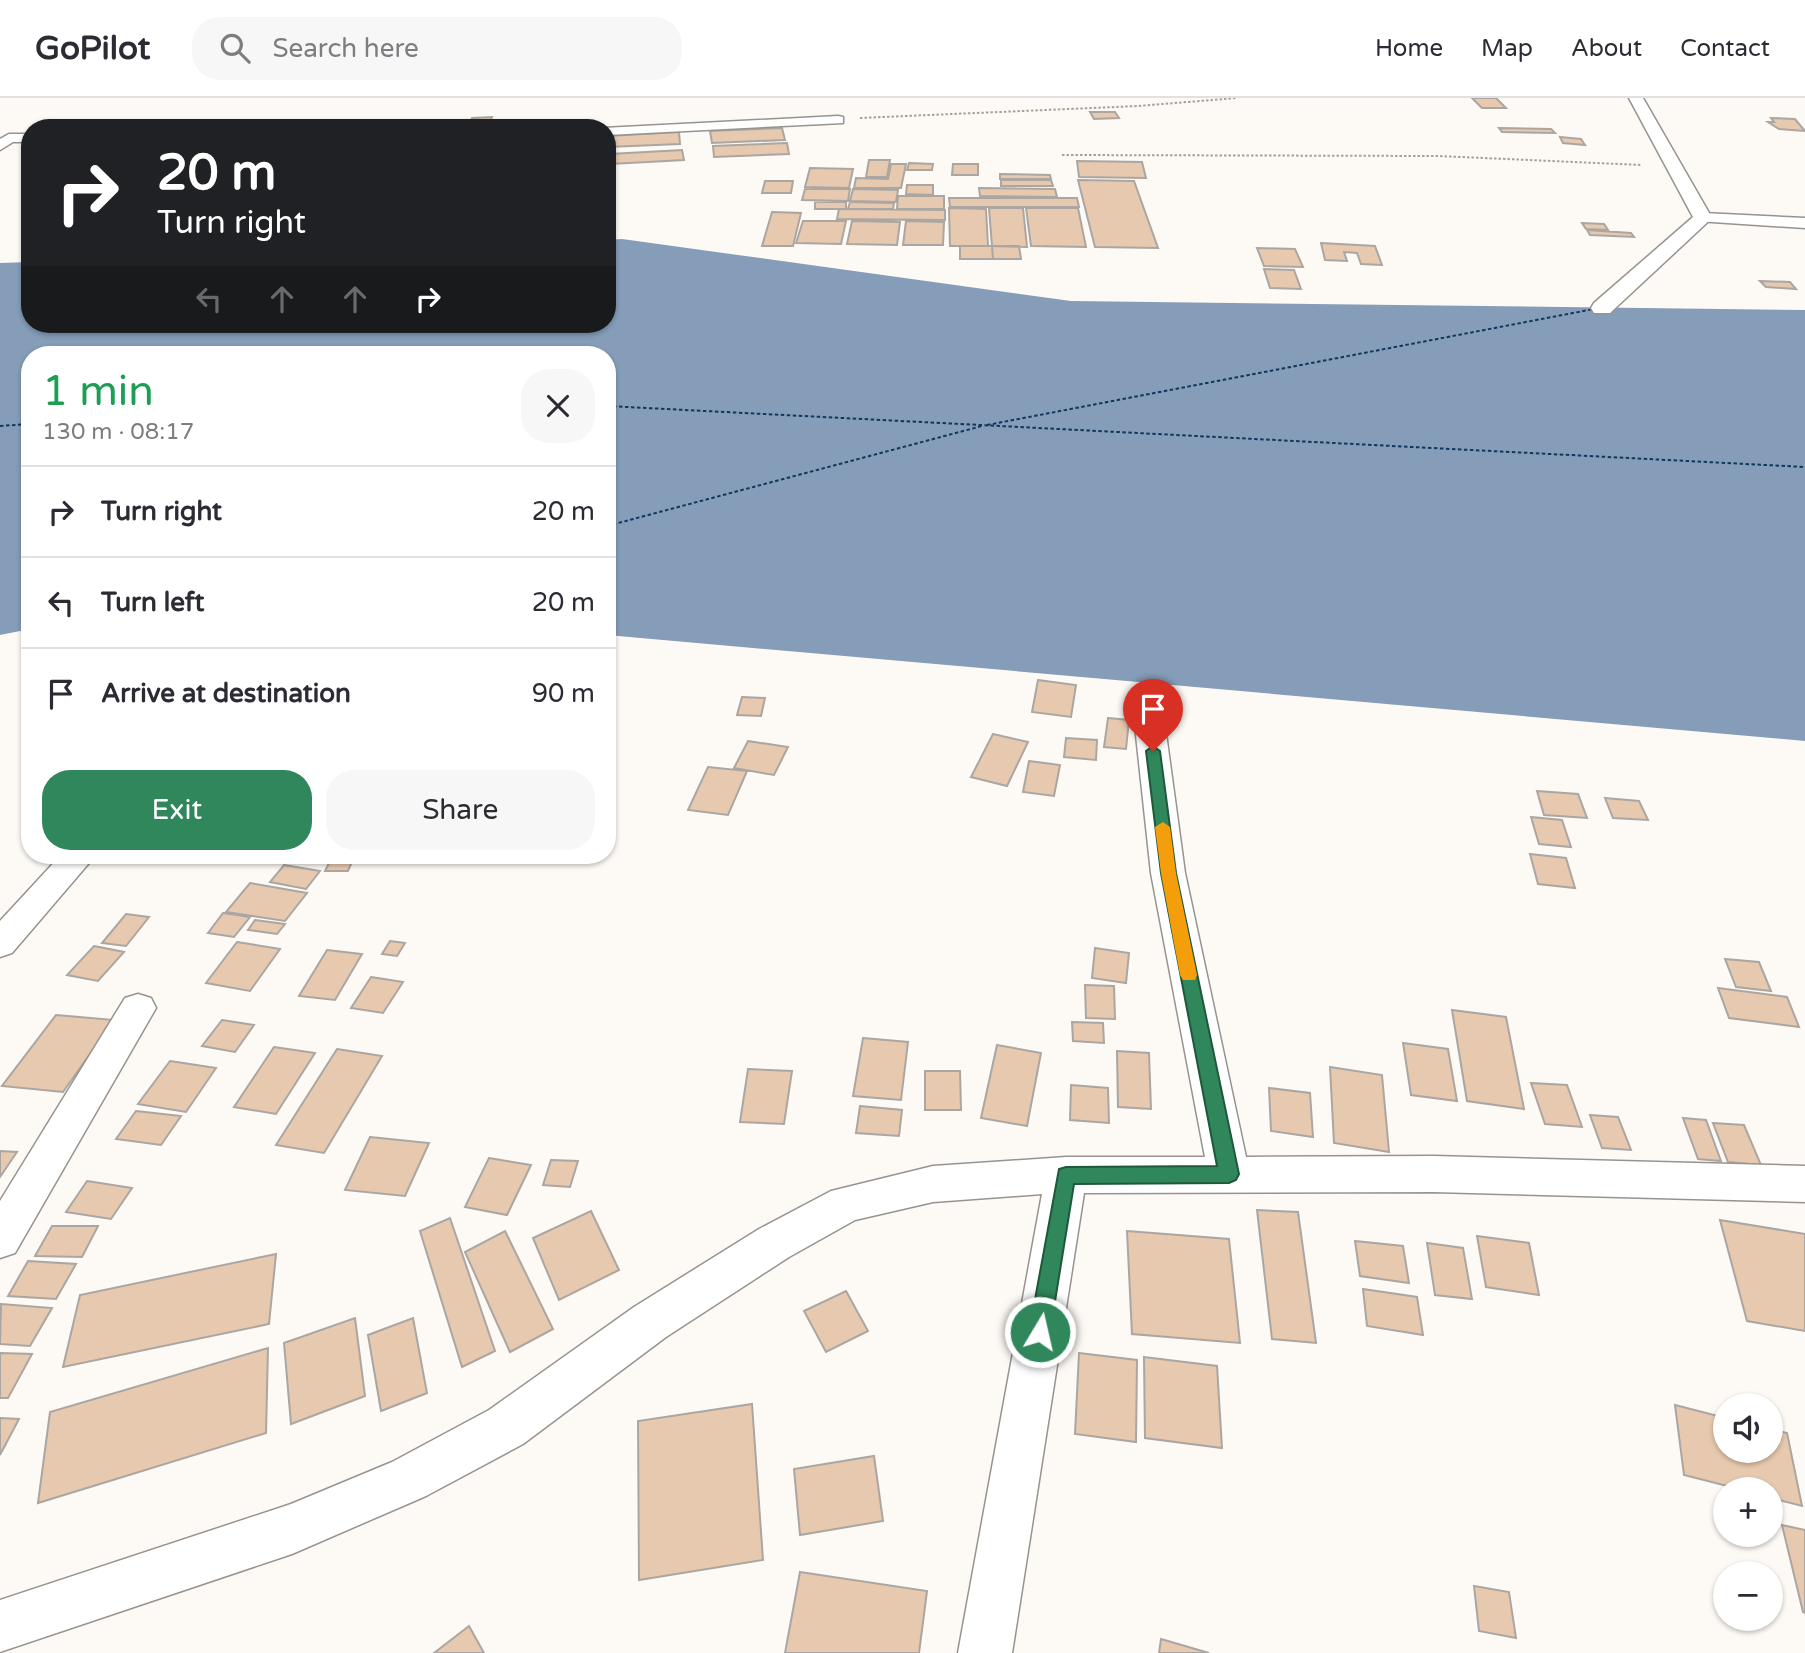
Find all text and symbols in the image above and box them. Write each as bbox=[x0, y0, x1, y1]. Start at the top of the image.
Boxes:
search box bbox=[192, 17, 682, 80]
text: GoPilot bbox=[35, 29, 150, 68]
icon: search bbox=[216, 29, 254, 67]
text: Search here bbox=[272, 33, 419, 64]
text: Home bbox=[1375, 34, 1443, 63]
text: Map bbox=[1481, 34, 1533, 63]
text: About bbox=[1571, 34, 1642, 63]
text: Contact bbox=[1680, 34, 1770, 63]
text: 20 m bbox=[157, 144, 276, 203]
icon: right bbox=[42, 147, 133, 238]
text: Turn right bbox=[157, 204, 306, 242]
icon: left bbox=[190, 280, 228, 318]
icon: ahead bbox=[263, 280, 301, 318]
icon: ahead bbox=[336, 280, 374, 318]
icon: right bbox=[409, 280, 447, 318]
text: 1 min bbox=[42, 366, 154, 417]
button: close bbox=[521, 369, 595, 443]
text: 130 m · 08:17 bbox=[42, 418, 194, 446]
icon: right bbox=[42, 493, 80, 531]
text: Turn right bbox=[101, 496, 222, 527]
text: 20 m bbox=[532, 496, 595, 527]
icon: left bbox=[42, 584, 80, 622]
text: Turn left bbox=[101, 587, 204, 618]
text: 20 m bbox=[532, 587, 595, 618]
icon: arrive bbox=[42, 675, 80, 713]
text: Arrive at destination bbox=[101, 678, 351, 709]
text: 90 m bbox=[532, 678, 595, 709]
pin bbox=[1123, 679, 1183, 751]
icon: arrive bbox=[1134, 690, 1172, 728]
button: Exit bbox=[42, 770, 312, 850]
button: Share bbox=[326, 770, 595, 850]
position arrow bbox=[1003, 1295, 1077, 1369]
map controls bbox=[1713, 1393, 1783, 1631]
button: sound bbox=[1713, 1393, 1783, 1463]
button: + bbox=[1713, 1477, 1783, 1547]
button: − bbox=[1713, 1561, 1783, 1631]

